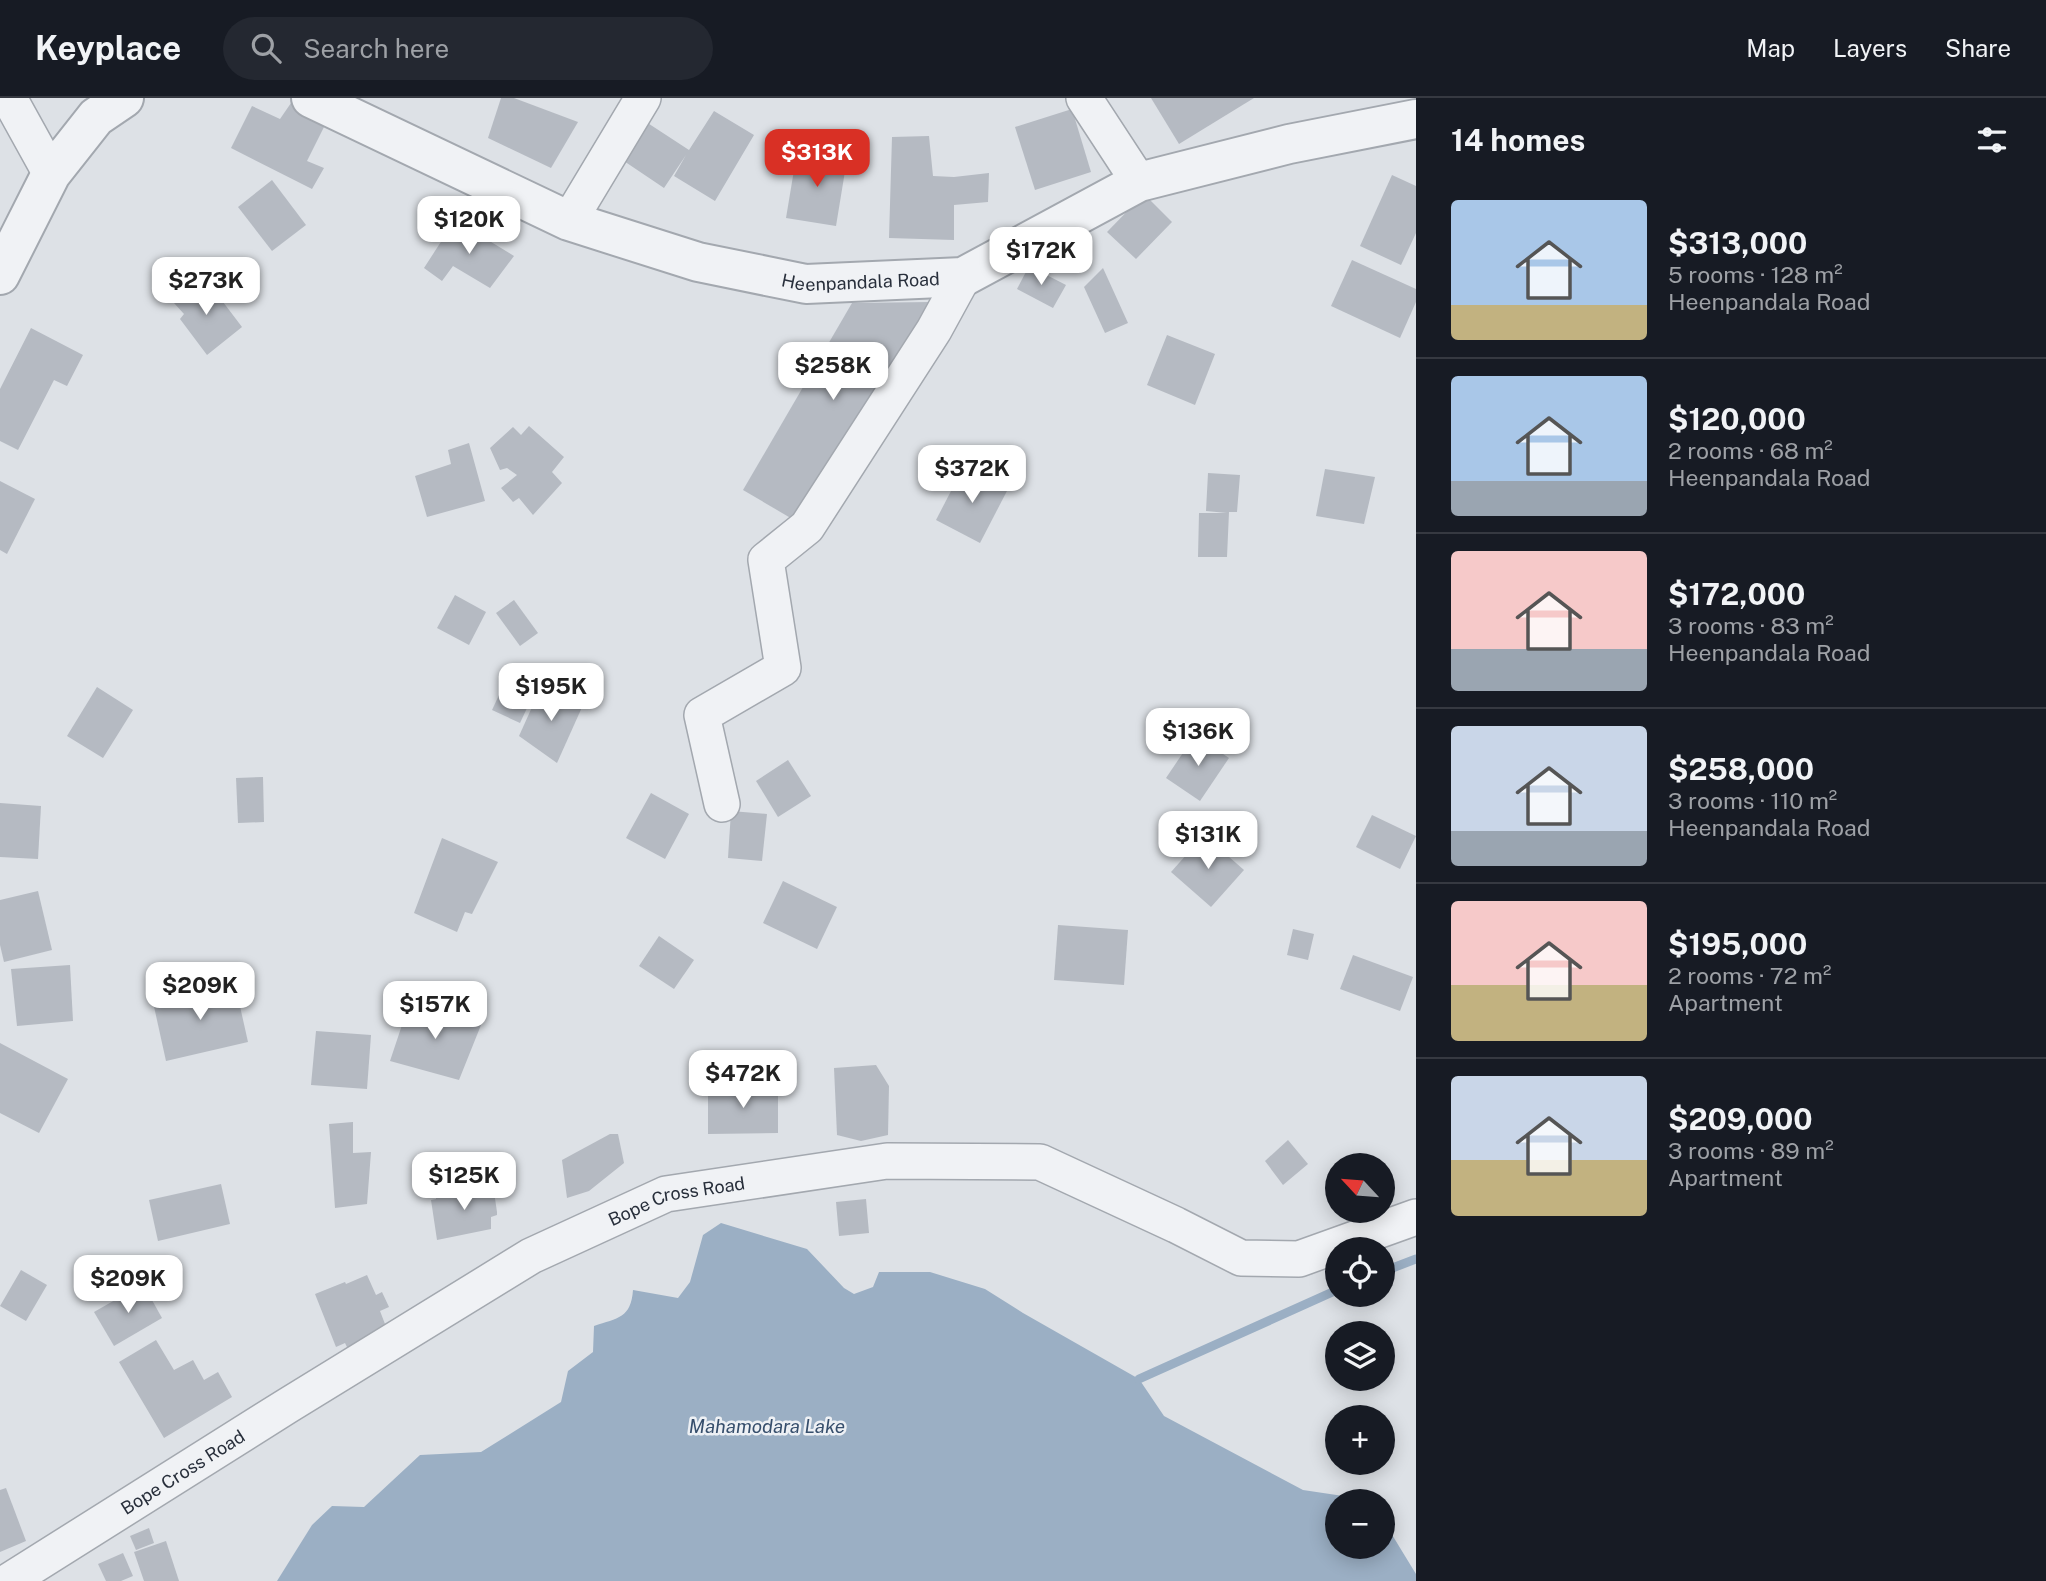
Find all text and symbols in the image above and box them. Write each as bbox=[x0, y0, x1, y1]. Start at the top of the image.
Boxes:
search box bbox=[223, 17, 713, 80]
text: Keyplace bbox=[35, 29, 181, 67]
icon: search bbox=[247, 29, 285, 67]
text: Search here bbox=[303, 33, 449, 64]
text: Map bbox=[1746, 34, 1795, 62]
text: Layers bbox=[1833, 34, 1907, 62]
text: Share bbox=[1945, 34, 2011, 62]
icon: filters bbox=[1973, 121, 2011, 159]
text: 14 homes bbox=[1451, 122, 1585, 158]
pin: $313K bbox=[768, 130, 866, 189]
text: $313K bbox=[781, 138, 853, 165]
pin: $120K bbox=[420, 197, 518, 256]
text: $120K bbox=[433, 205, 505, 232]
text: $313,000 bbox=[1668, 225, 1807, 261]
pin: $172K bbox=[992, 228, 1090, 287]
icon: home bbox=[1507, 228, 1591, 312]
text: $172K bbox=[1005, 236, 1077, 263]
pin: $273K bbox=[157, 258, 255, 317]
text: 5 rooms · 128 m² bbox=[1668, 261, 1843, 288]
text: $273K bbox=[168, 266, 244, 293]
street label: Heenpandala Road bbox=[780, 268, 940, 295]
text: Heenpandala Road bbox=[1668, 288, 1870, 315]
pin: $258K bbox=[784, 342, 882, 402]
text: $258K bbox=[794, 351, 872, 378]
text: $120,000 bbox=[1668, 401, 1806, 437]
icon: home bbox=[1507, 404, 1591, 488]
text: 2 rooms · 68 m² bbox=[1668, 437, 1833, 464]
pin: $372K bbox=[923, 446, 1021, 505]
text: $372K bbox=[934, 454, 1010, 481]
text: Heenpandala Road bbox=[1668, 464, 1870, 491]
text: $172,000 bbox=[1668, 576, 1805, 612]
icon: home bbox=[1507, 579, 1591, 663]
text: 3 rooms · 83 m² bbox=[1668, 612, 1834, 639]
text: Heenpandala Road bbox=[1668, 639, 1870, 666]
pin: $195K bbox=[502, 664, 600, 723]
text: $195K bbox=[515, 672, 587, 699]
pin: $136K bbox=[1149, 708, 1247, 768]
text: $136K bbox=[1162, 717, 1234, 744]
text: $258,000 bbox=[1668, 751, 1814, 787]
icon: home bbox=[1507, 754, 1591, 838]
text: 3 rooms · 110 m² bbox=[1668, 787, 1837, 814]
pin: $131K bbox=[1159, 812, 1257, 871]
text: Heenpandala Road bbox=[1668, 814, 1870, 841]
text: $131K bbox=[1174, 820, 1242, 847]
text: $195,000 bbox=[1668, 926, 1807, 962]
icon: home bbox=[1507, 929, 1591, 1013]
pin: $209K bbox=[151, 962, 249, 1022]
text: 2 rooms · 72 m² bbox=[1668, 962, 1831, 989]
text: $209K bbox=[162, 971, 238, 998]
pin: $157K bbox=[386, 982, 484, 1041]
text: Apartment bbox=[1668, 989, 1783, 1016]
text: $157K bbox=[399, 990, 471, 1017]
pin: $472K bbox=[694, 1051, 792, 1110]
text: $472K bbox=[705, 1059, 781, 1086]
text: $209,000 bbox=[1668, 1101, 1813, 1137]
icon: home bbox=[1507, 1104, 1591, 1188]
text: 3 rooms · 89 m² bbox=[1668, 1137, 1834, 1164]
pin: $125K bbox=[415, 1152, 513, 1212]
north arrow bbox=[1325, 1153, 1395, 1223]
map controls bbox=[1325, 1153, 1395, 1559]
text: $125K bbox=[428, 1161, 500, 1188]
text: Apartment bbox=[1668, 1164, 1783, 1191]
street label: Bope Cross Road bbox=[605, 1172, 746, 1230]
button: locate bbox=[1325, 1237, 1395, 1307]
pin: $209K bbox=[79, 1256, 177, 1315]
text: $209K bbox=[90, 1264, 166, 1291]
button: layers bbox=[1325, 1321, 1395, 1391]
button: + bbox=[1325, 1405, 1395, 1475]
water label: Mahamodara Lake bbox=[689, 1415, 845, 1437]
street label: Bope Cross Road bbox=[117, 1425, 248, 1519]
button: − bbox=[1325, 1489, 1395, 1559]

